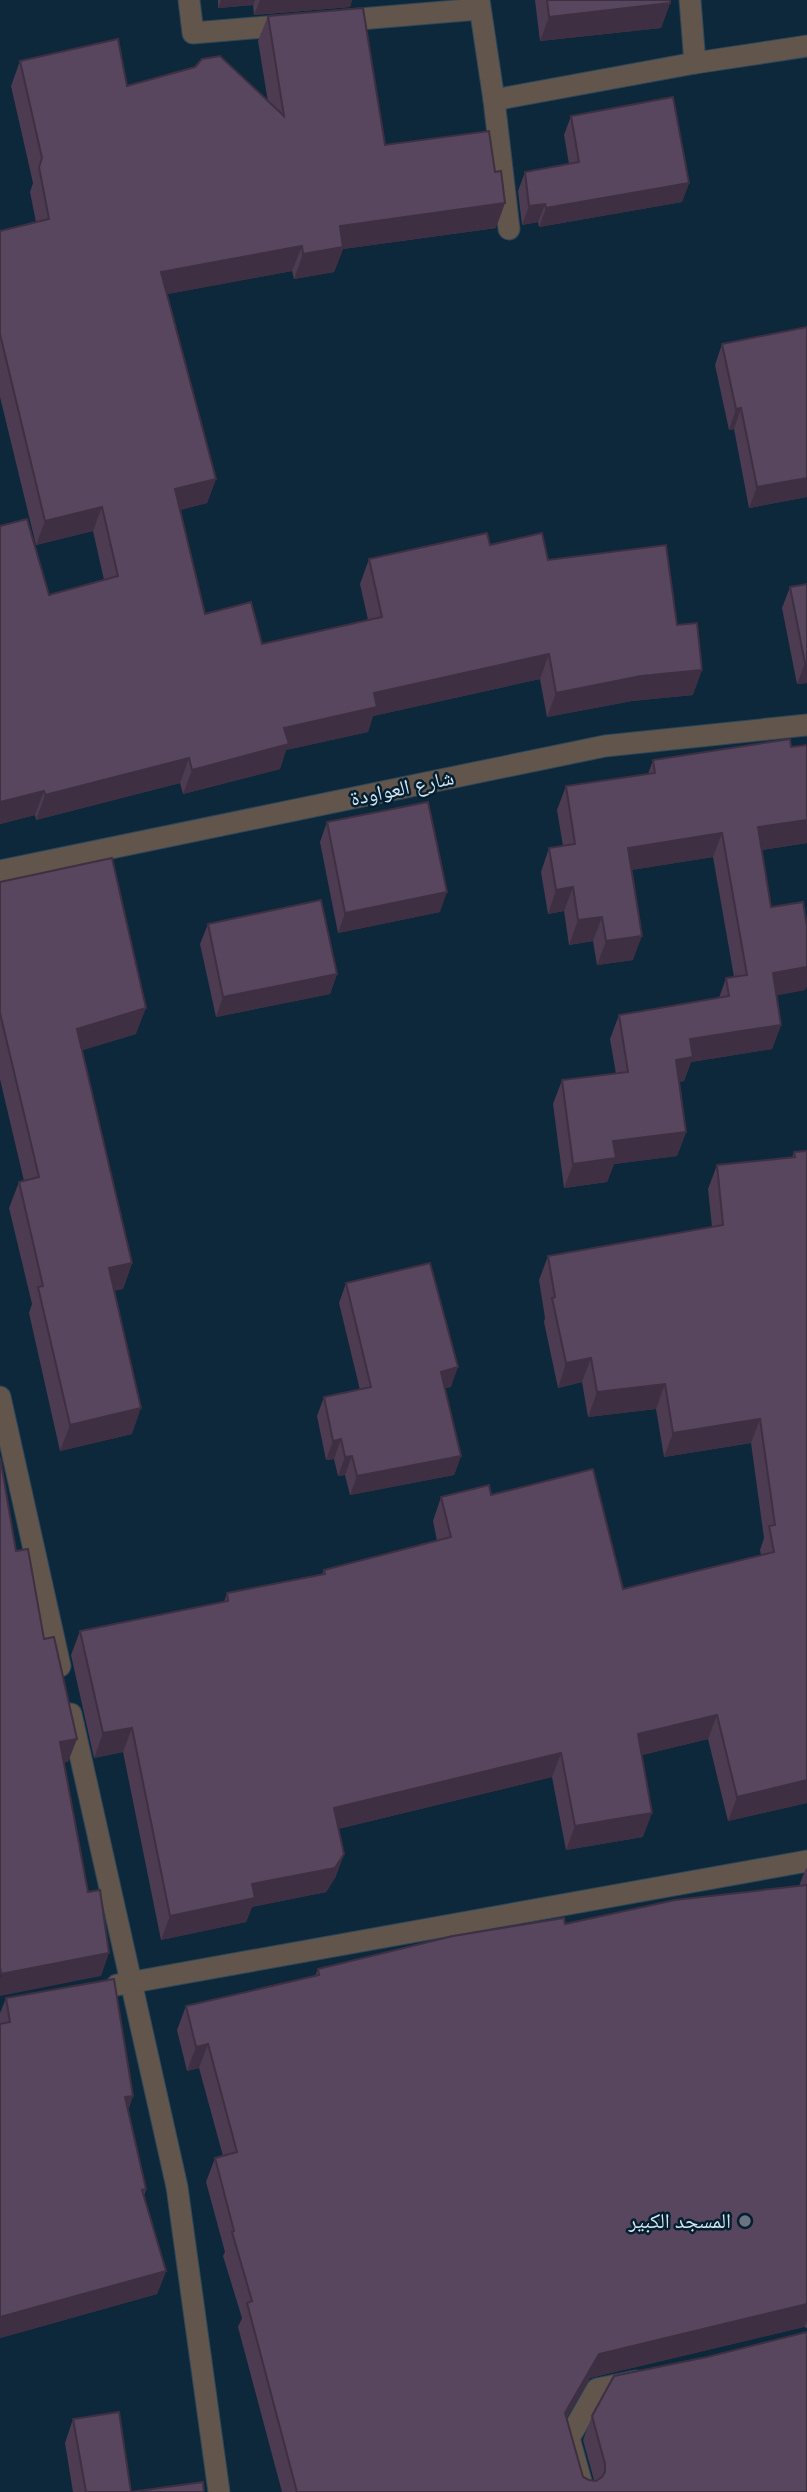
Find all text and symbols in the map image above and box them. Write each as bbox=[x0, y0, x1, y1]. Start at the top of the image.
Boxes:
street label: شارع العواودة bbox=[347, 762, 457, 816]
place label: المسجد الكبير bbox=[627, 2206, 731, 2238]
marker: المسجد الكبير bbox=[737, 2213, 753, 2229]

